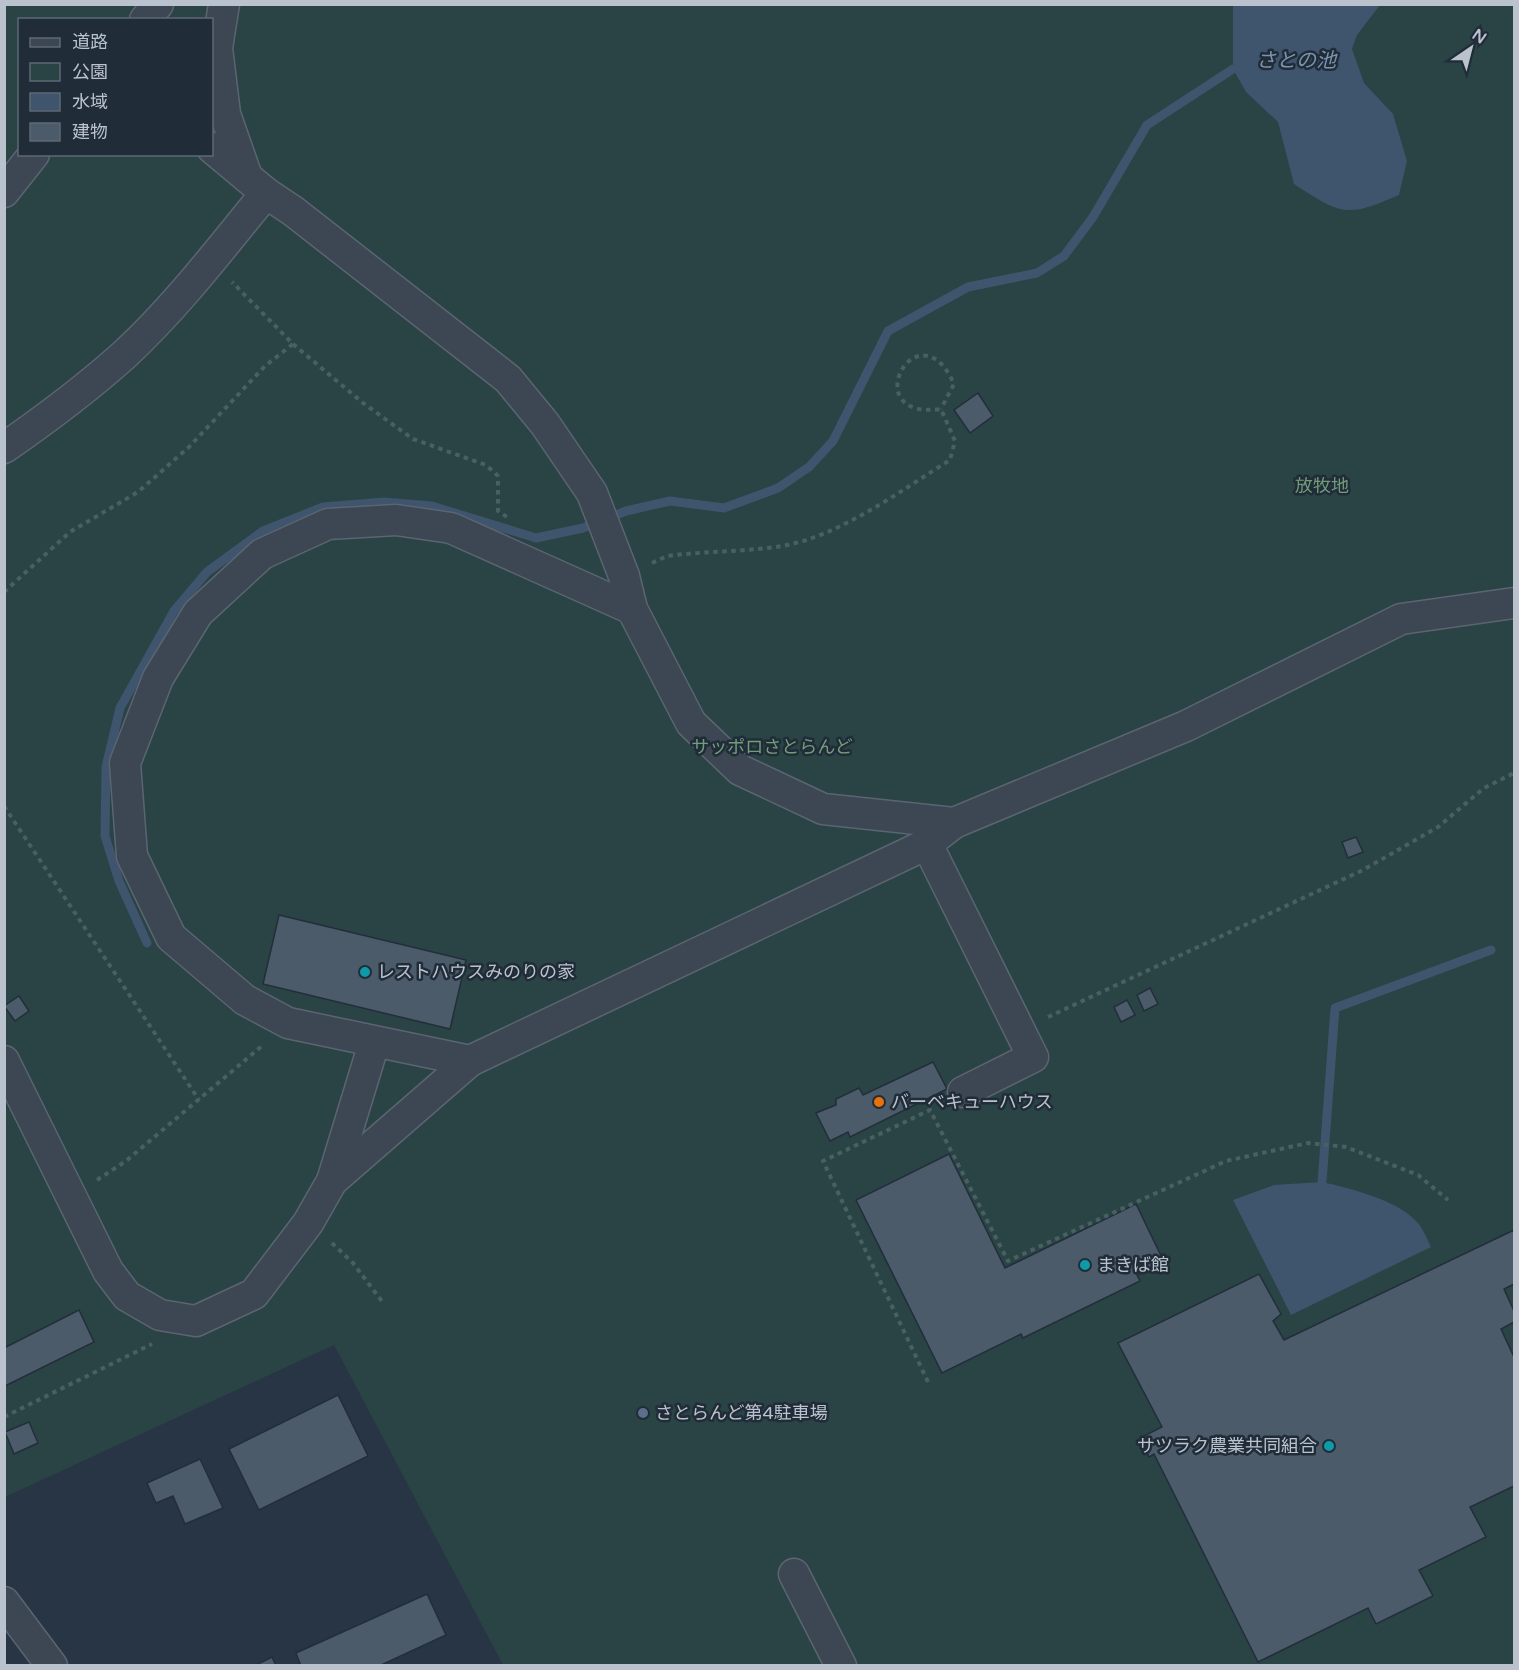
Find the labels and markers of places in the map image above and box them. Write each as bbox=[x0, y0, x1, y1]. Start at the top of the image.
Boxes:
place label: レストハウスみのりの家 bbox=[377, 961, 575, 983]
marker: レストハウスみのりの家 bbox=[358, 965, 372, 979]
place label: バーベキューハウス bbox=[891, 1091, 1053, 1113]
marker: バーベキューハウス bbox=[872, 1095, 886, 1109]
place label: まきば館 bbox=[1097, 1254, 1169, 1276]
marker: まきば館 bbox=[1078, 1258, 1092, 1272]
place label: さとらんど第4駐車場 bbox=[655, 1402, 828, 1424]
marker: さとらんど第4駐車場 bbox=[636, 1406, 650, 1420]
place label: サツラク農業共同組合 bbox=[1137, 1435, 1317, 1457]
marker: サツラク農業共同組合 bbox=[1322, 1439, 1336, 1453]

